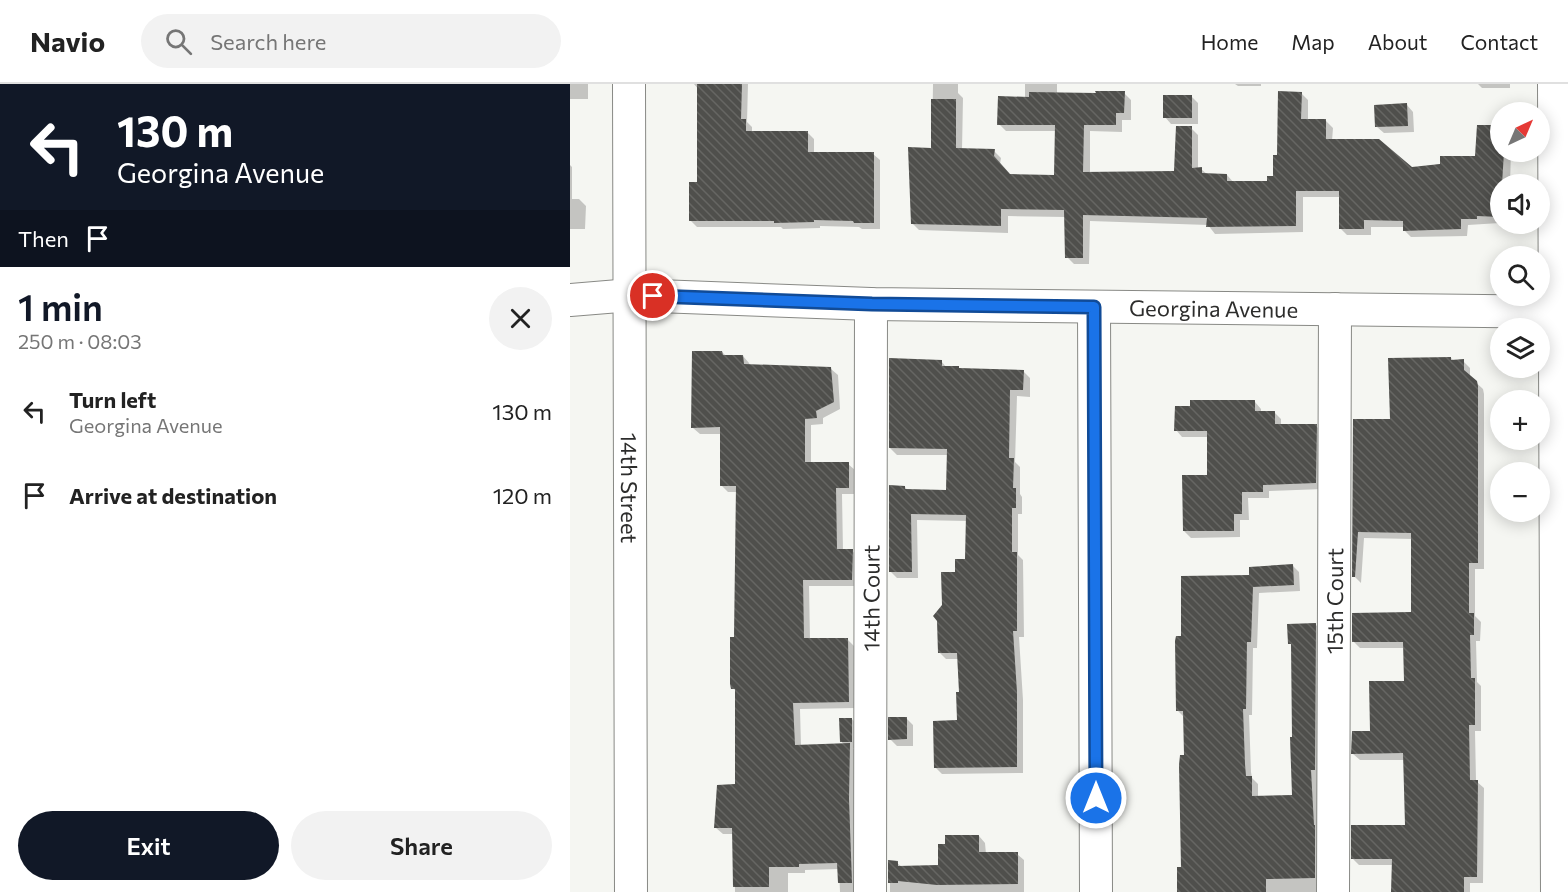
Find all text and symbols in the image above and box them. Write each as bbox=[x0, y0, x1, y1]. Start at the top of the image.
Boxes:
search box bbox=[141, 14, 561, 68]
text: Navio bbox=[30, 24, 105, 58]
icon: search bbox=[162, 25, 195, 58]
text: Search here bbox=[210, 28, 326, 55]
text: Home bbox=[1201, 29, 1258, 54]
text: Map bbox=[1291, 29, 1335, 54]
text: About bbox=[1368, 29, 1427, 54]
text: Contact bbox=[1460, 29, 1538, 54]
north arrow bbox=[1490, 102, 1550, 162]
map controls bbox=[1490, 102, 1550, 522]
text: 130 m bbox=[117, 104, 233, 156]
icon: left bbox=[18, 108, 96, 186]
text: Georgina Avenue bbox=[117, 156, 324, 189]
button: sound bbox=[1490, 174, 1550, 234]
icon: arrive bbox=[81, 222, 114, 255]
text: Then bbox=[18, 225, 69, 252]
button: search bbox=[1490, 246, 1550, 306]
pin bbox=[627, 270, 678, 321]
icon: arrive bbox=[636, 279, 669, 312]
text: 1 min bbox=[18, 284, 103, 328]
button: close bbox=[489, 287, 552, 350]
street label: Georgina Avenue bbox=[1129, 293, 1298, 322]
button: layers bbox=[1490, 318, 1550, 378]
text: 250 m · 08:03 bbox=[18, 329, 142, 353]
text: Turn left bbox=[69, 386, 156, 413]
button: + bbox=[1490, 390, 1550, 450]
icon: left bbox=[18, 395, 51, 428]
text: 130 m bbox=[492, 398, 552, 425]
text: Georgina Avenue bbox=[69, 413, 223, 437]
street label: 14th Street bbox=[616, 433, 644, 543]
button: − bbox=[1490, 462, 1550, 522]
icon: arrive bbox=[18, 479, 51, 512]
text: Arrive at destination bbox=[69, 482, 277, 509]
text: 120 m bbox=[493, 482, 552, 509]
street label: 14th Court bbox=[857, 545, 884, 651]
street label: 15th Court bbox=[1320, 548, 1348, 654]
position arrow bbox=[1064, 766, 1128, 830]
button: Exit bbox=[18, 811, 279, 880]
button: Share bbox=[291, 811, 552, 880]

